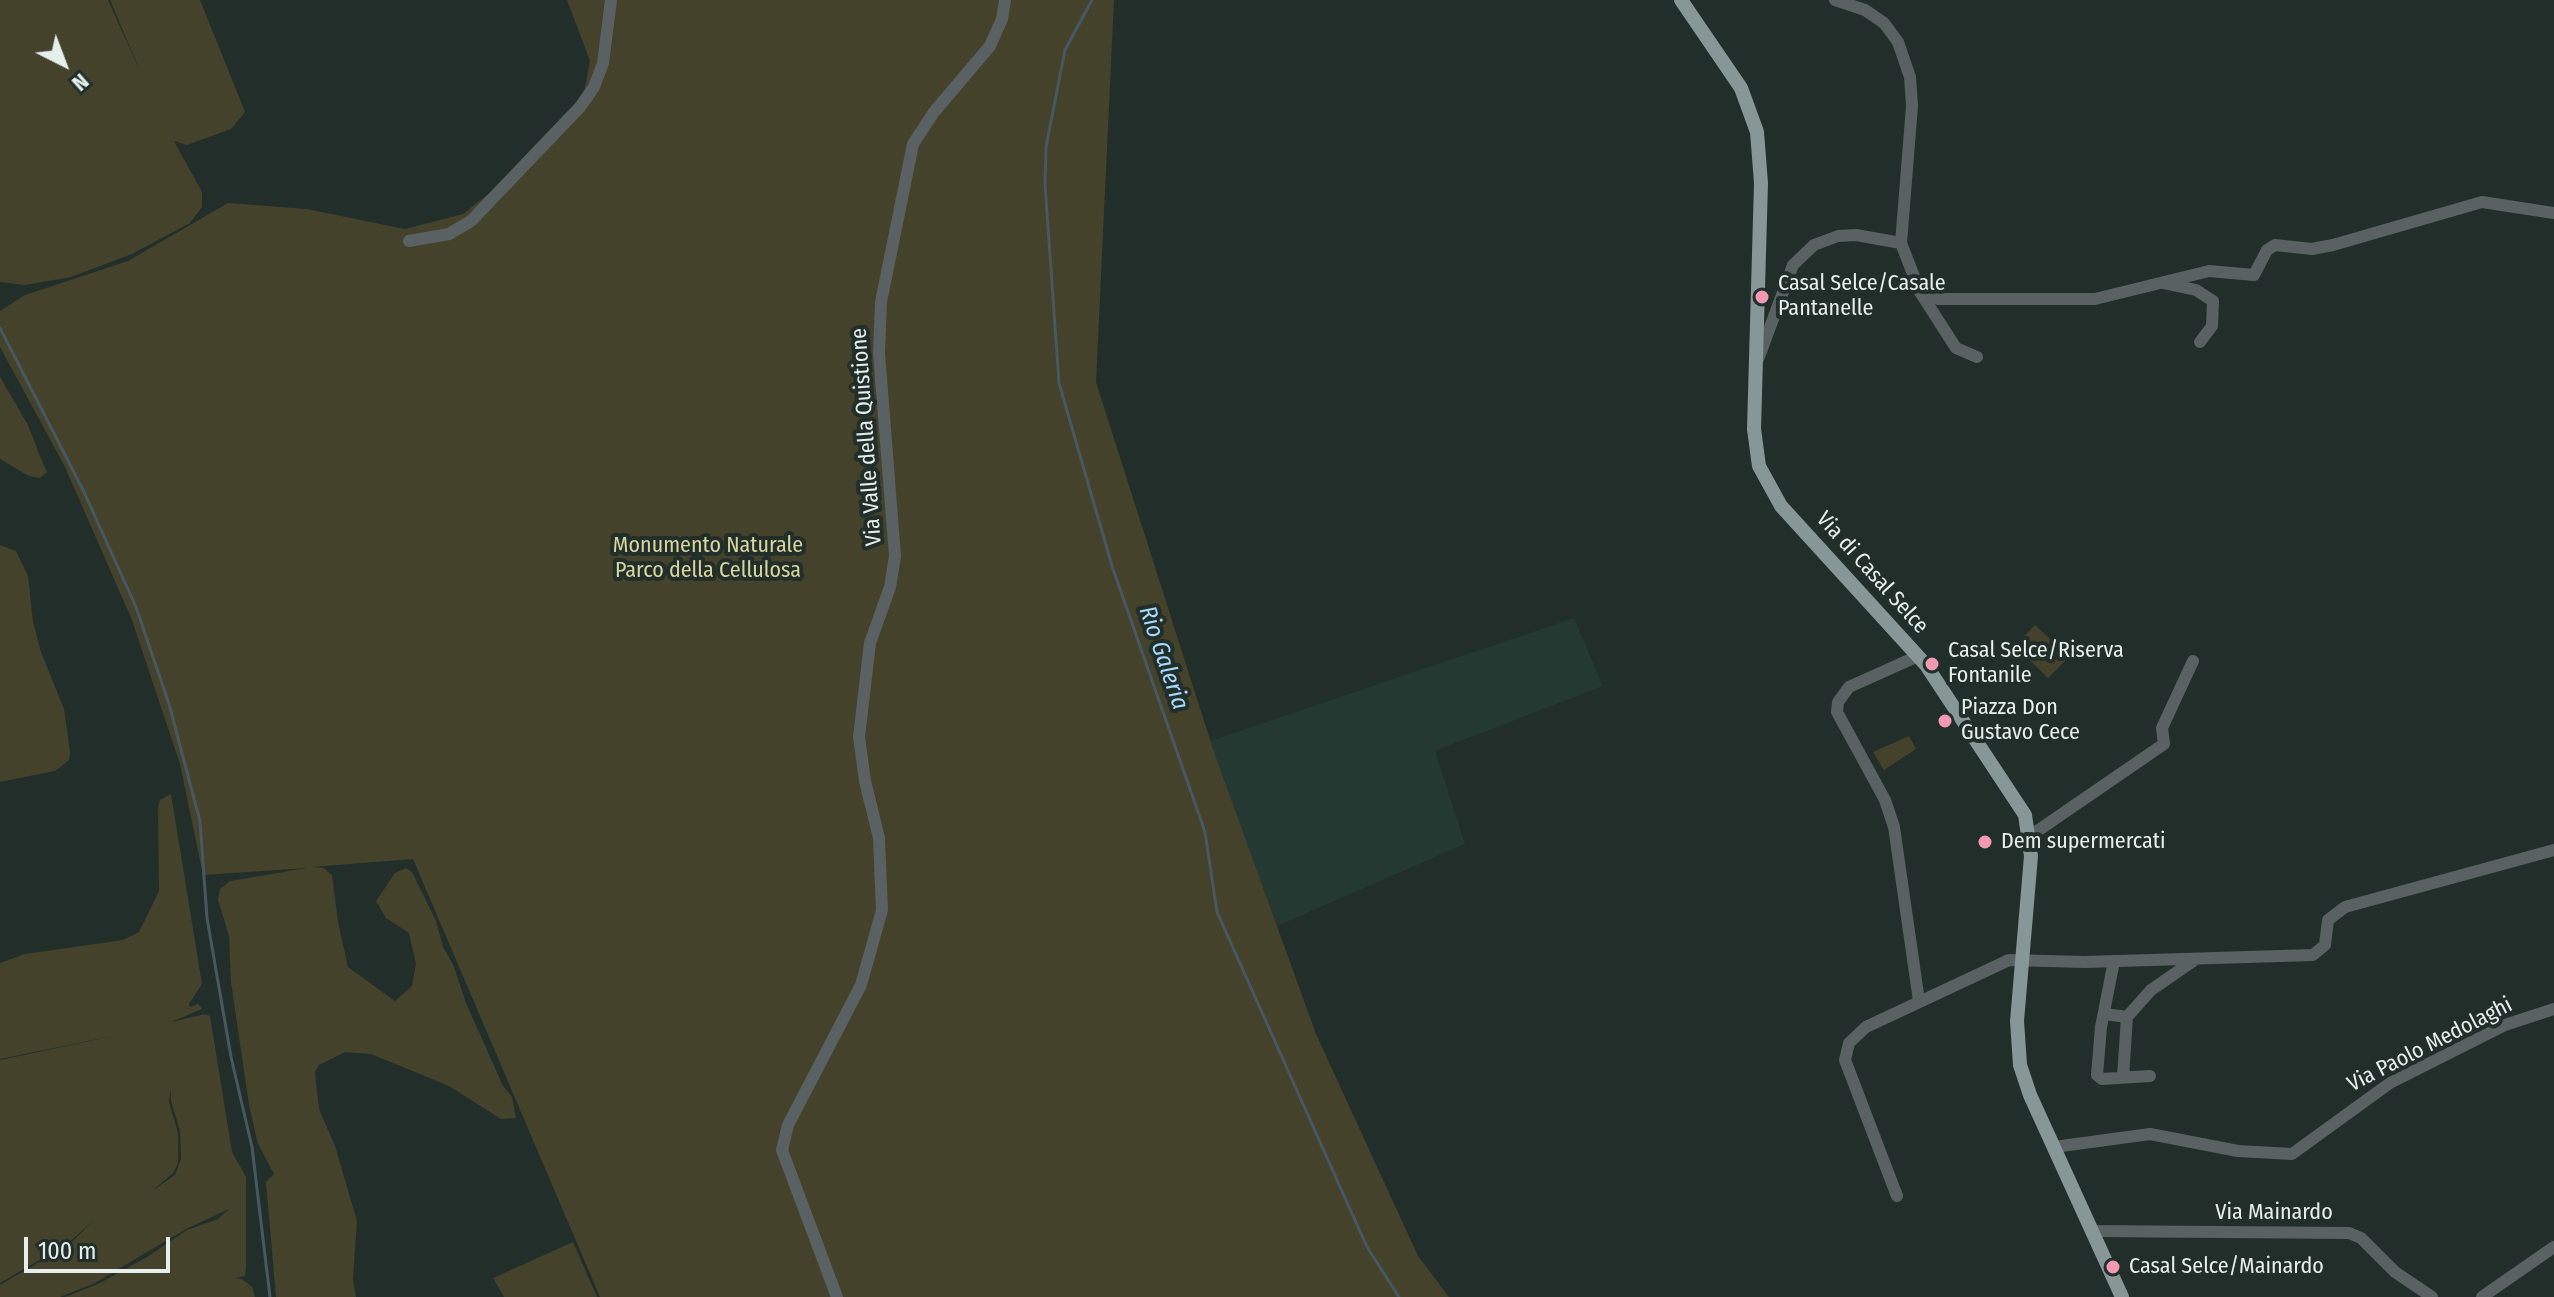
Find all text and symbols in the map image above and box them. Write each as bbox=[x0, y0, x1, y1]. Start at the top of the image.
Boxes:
north arrow bbox=[24, 24, 104, 104]
text: N bbox=[66, 68, 94, 97]
place label: Casal Selce/Casale Pantanelle bbox=[1778, 271, 1946, 322]
marker: Casal Selce/Casale Pantanelle bbox=[1753, 288, 1771, 306]
street label: Via Valle della Quistione bbox=[846, 327, 888, 547]
street label: Via di Casal Selce bbox=[1810, 507, 1934, 639]
park label: Monumento Naturale Parco della Cellulosa bbox=[613, 533, 803, 584]
water label: Rio Galeria bbox=[1132, 602, 1194, 714]
place label: Casal Selce/Riserva Fontanile bbox=[1948, 638, 2124, 690]
marker: Casal Selce/Riserva Fontanile bbox=[1923, 655, 1941, 673]
place label: Piazza Don Gustavo Cece bbox=[1961, 695, 2080, 746]
marker: Piazza Don Gustavo Cece bbox=[1936, 712, 1954, 730]
place label: Dem supermercati bbox=[2001, 829, 2165, 855]
marker: Dem supermercati bbox=[1976, 833, 1994, 851]
street label: Via Paolo Medolaghi bbox=[2343, 992, 2517, 1098]
street label: Via Mainardo bbox=[2215, 1200, 2333, 1226]
scale bar bbox=[28, 1221, 174, 1271]
text: 100 m bbox=[38, 1237, 96, 1265]
place label: Casal Selce/Mainardo bbox=[2129, 1254, 2324, 1280]
marker: Casal Selce/Mainardo bbox=[2104, 1258, 2122, 1276]

